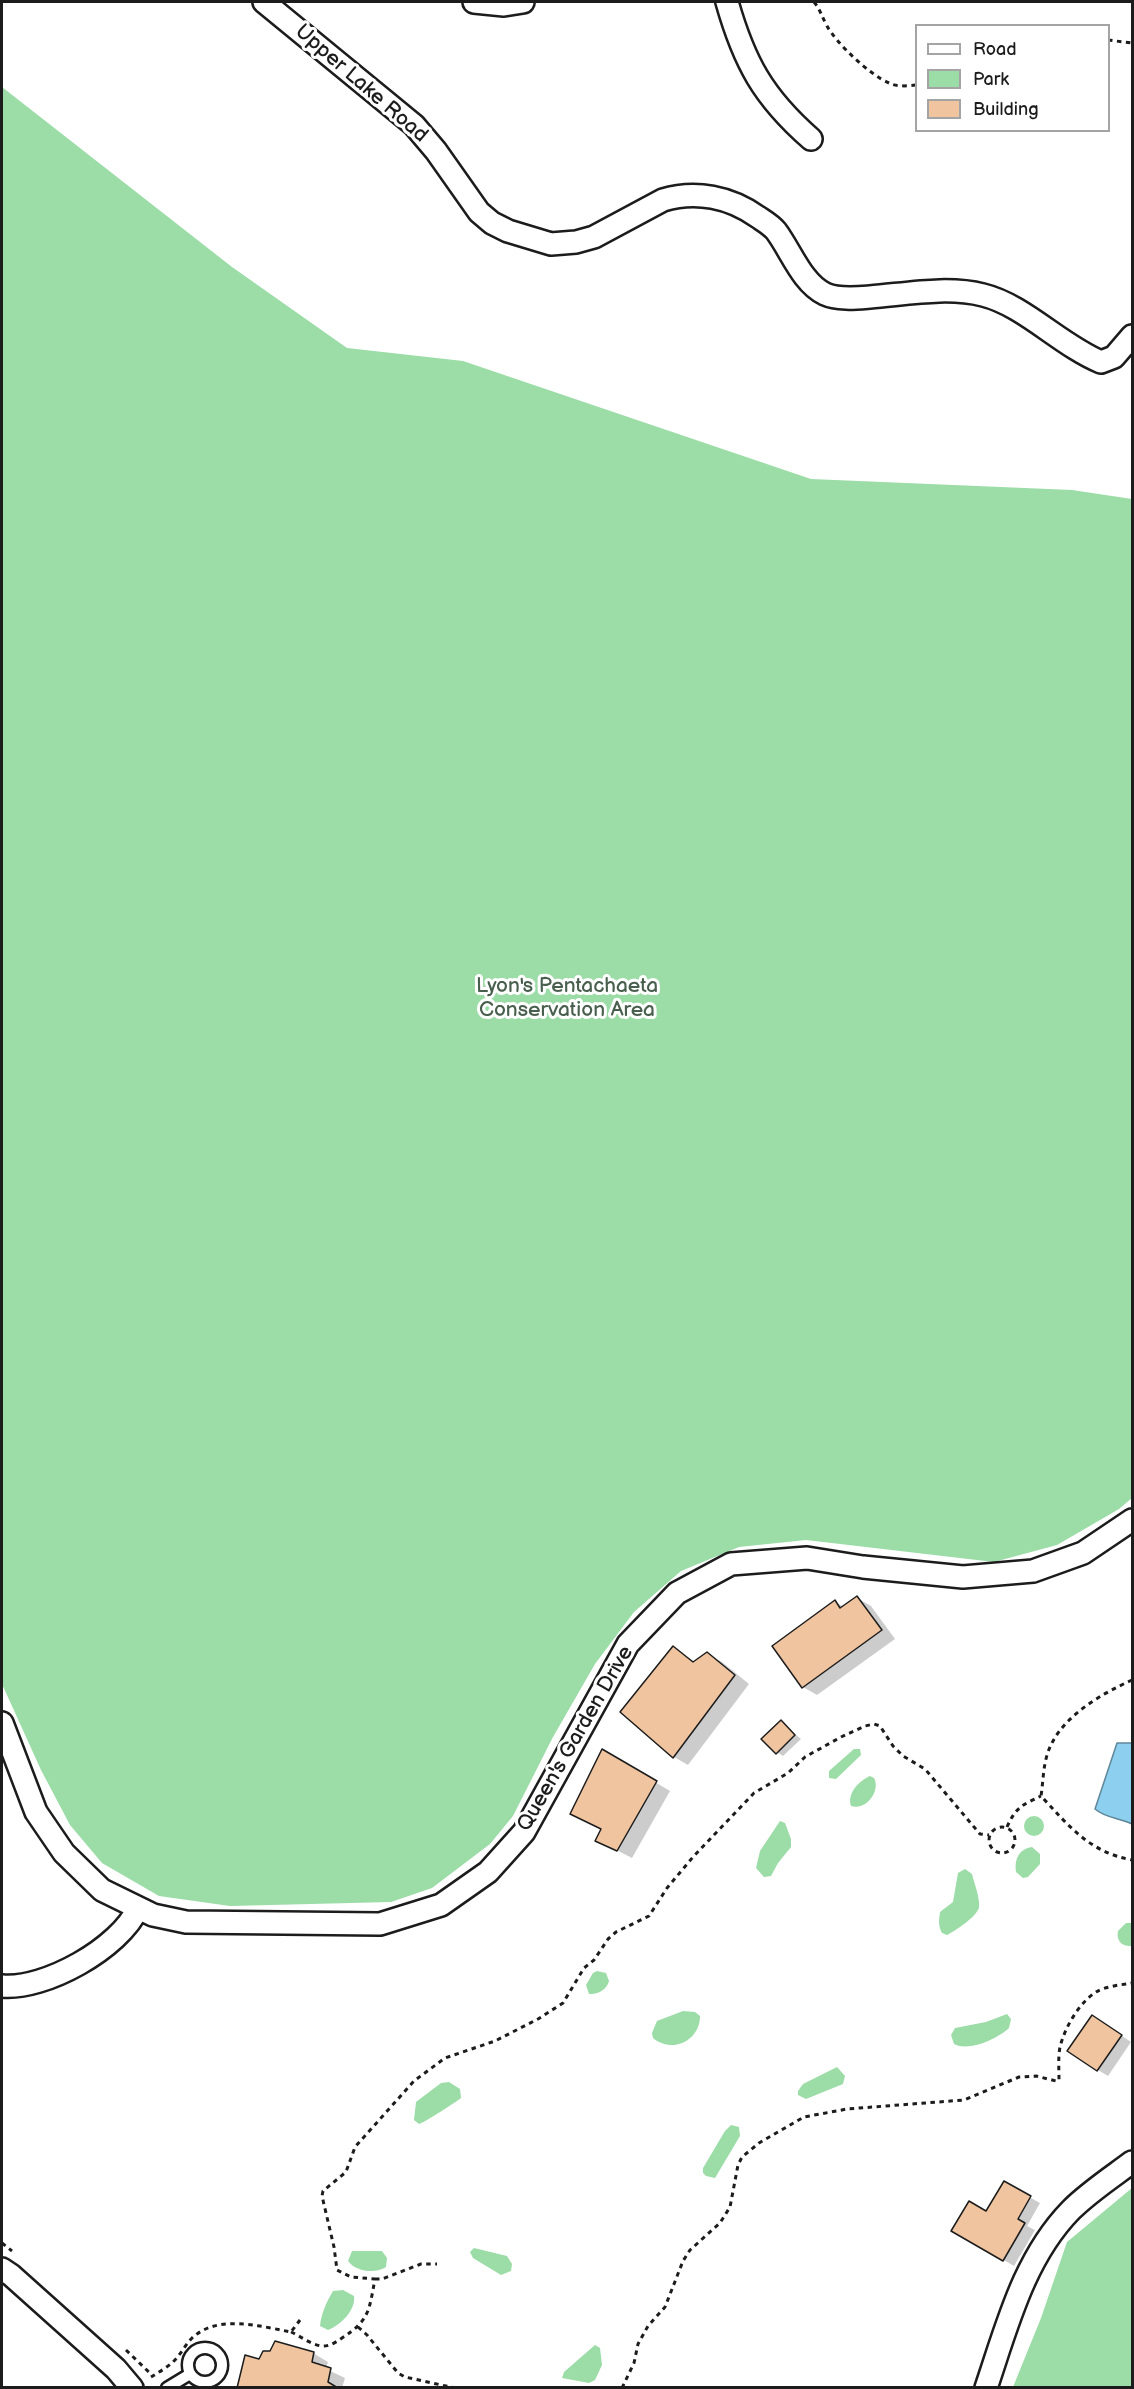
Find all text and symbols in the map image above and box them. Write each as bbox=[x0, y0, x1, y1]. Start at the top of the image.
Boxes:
street label: Upper Lake Road bbox=[289, 20, 433, 148]
legend bbox=[915, 24, 1110, 132]
text: Road bbox=[973, 39, 1017, 60]
text: Park bbox=[973, 69, 1009, 90]
text: Building bbox=[973, 99, 1039, 120]
park label: Lyon's Pentachaeta Conservation Area bbox=[476, 974, 658, 1024]
street label: Queen's Garden Drive bbox=[513, 1642, 639, 1836]

